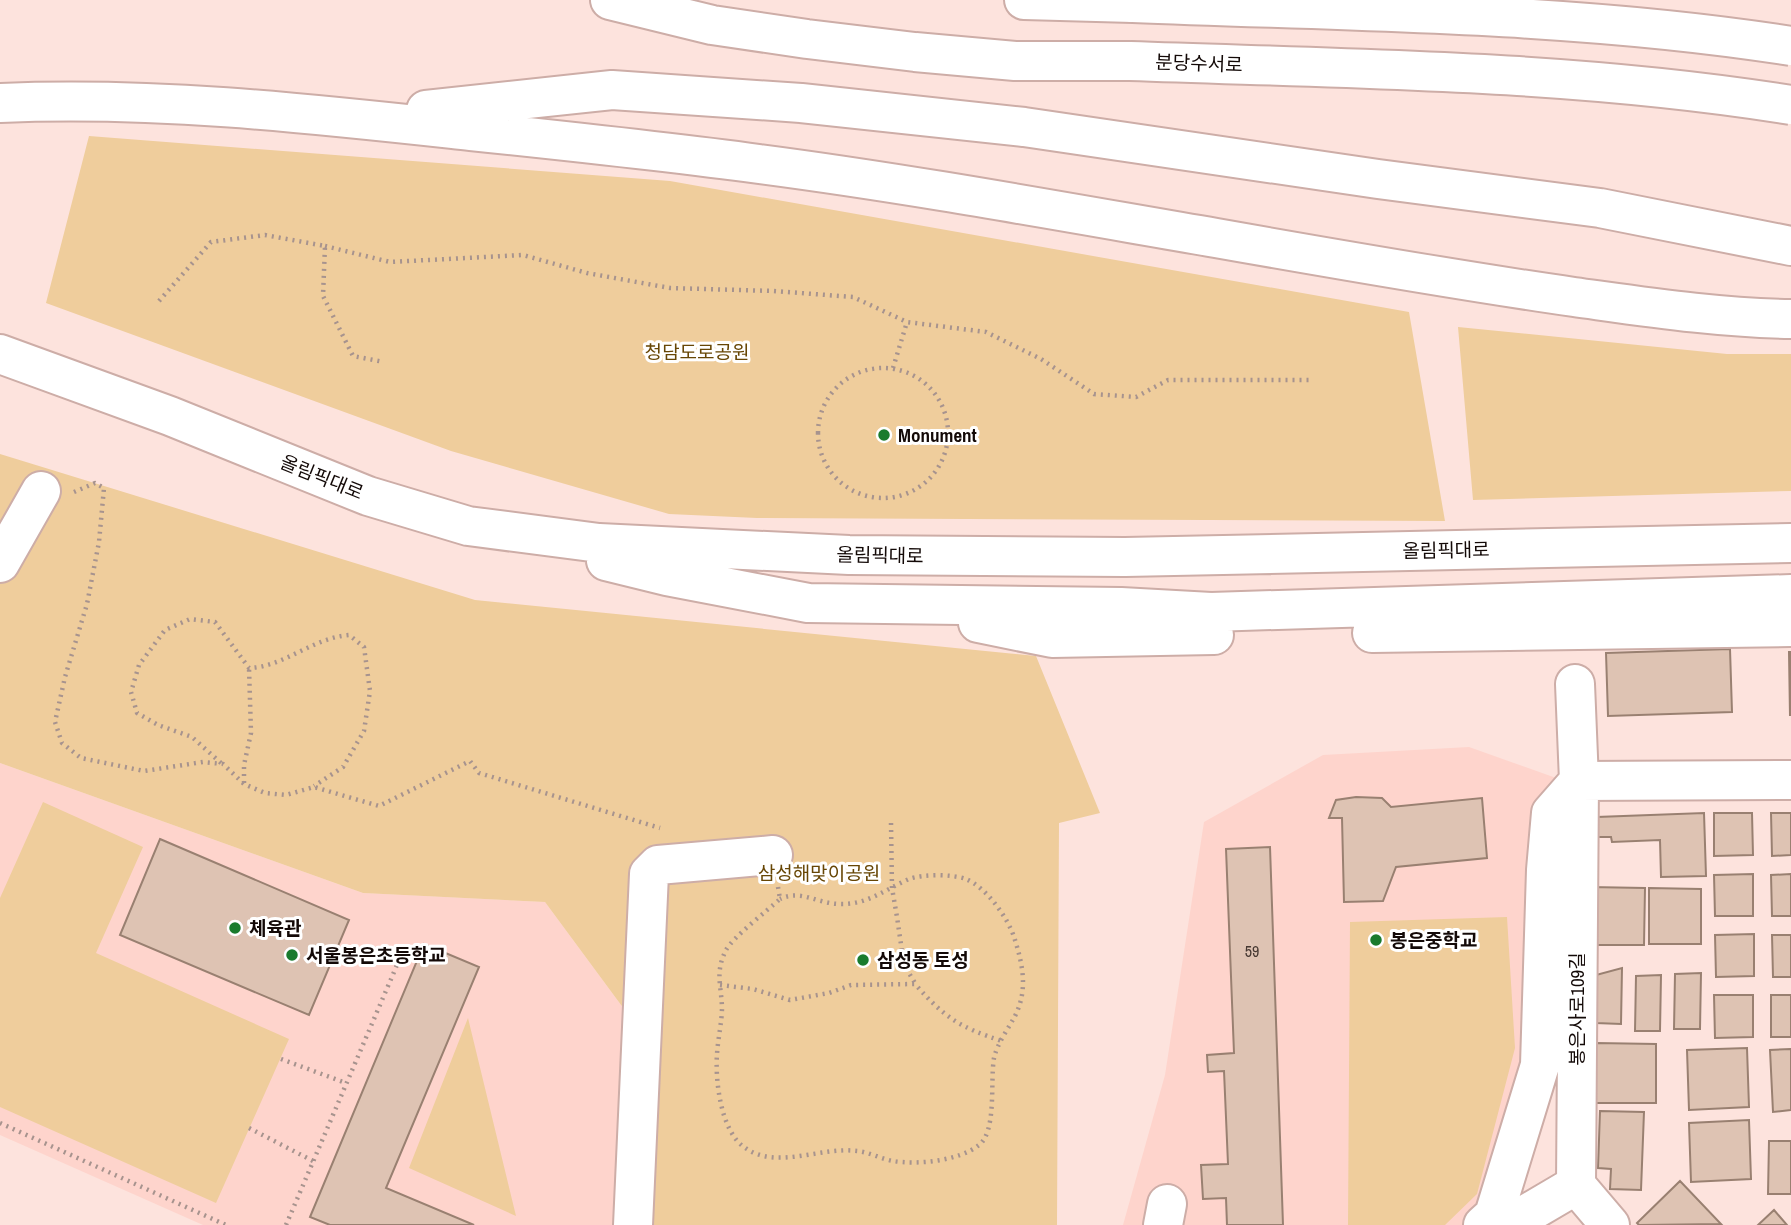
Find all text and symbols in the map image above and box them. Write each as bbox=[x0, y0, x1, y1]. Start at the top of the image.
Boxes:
street label: 분당수서로 bbox=[1155, 48, 1243, 78]
park label: 청담도로공원 bbox=[645, 339, 749, 365]
place label: Monument bbox=[898, 422, 977, 448]
marker: Monument bbox=[876, 427, 892, 443]
street label: 올림픽대로 bbox=[277, 449, 367, 505]
street label: 올림픽대로 bbox=[1402, 536, 1490, 564]
street label: 올림픽대로 bbox=[836, 541, 924, 569]
park label: 삼성해맞이공원 bbox=[758, 860, 880, 886]
place label: 체육관 bbox=[249, 915, 302, 941]
marker: 체육관 bbox=[227, 920, 243, 936]
place label: 봉은중학교 bbox=[1390, 927, 1477, 953]
marker: 봉은중학교 bbox=[1368, 932, 1384, 948]
house number: 59 bbox=[1245, 940, 1259, 962]
place label: 서울봉은초등학교 bbox=[306, 942, 446, 968]
marker: 서울봉은초등학교 bbox=[284, 947, 300, 963]
place label: 삼성동 토성 bbox=[877, 947, 969, 973]
marker: 삼성동 토성 bbox=[855, 952, 871, 968]
street label: 봉은사로109길 bbox=[1564, 952, 1590, 1066]

